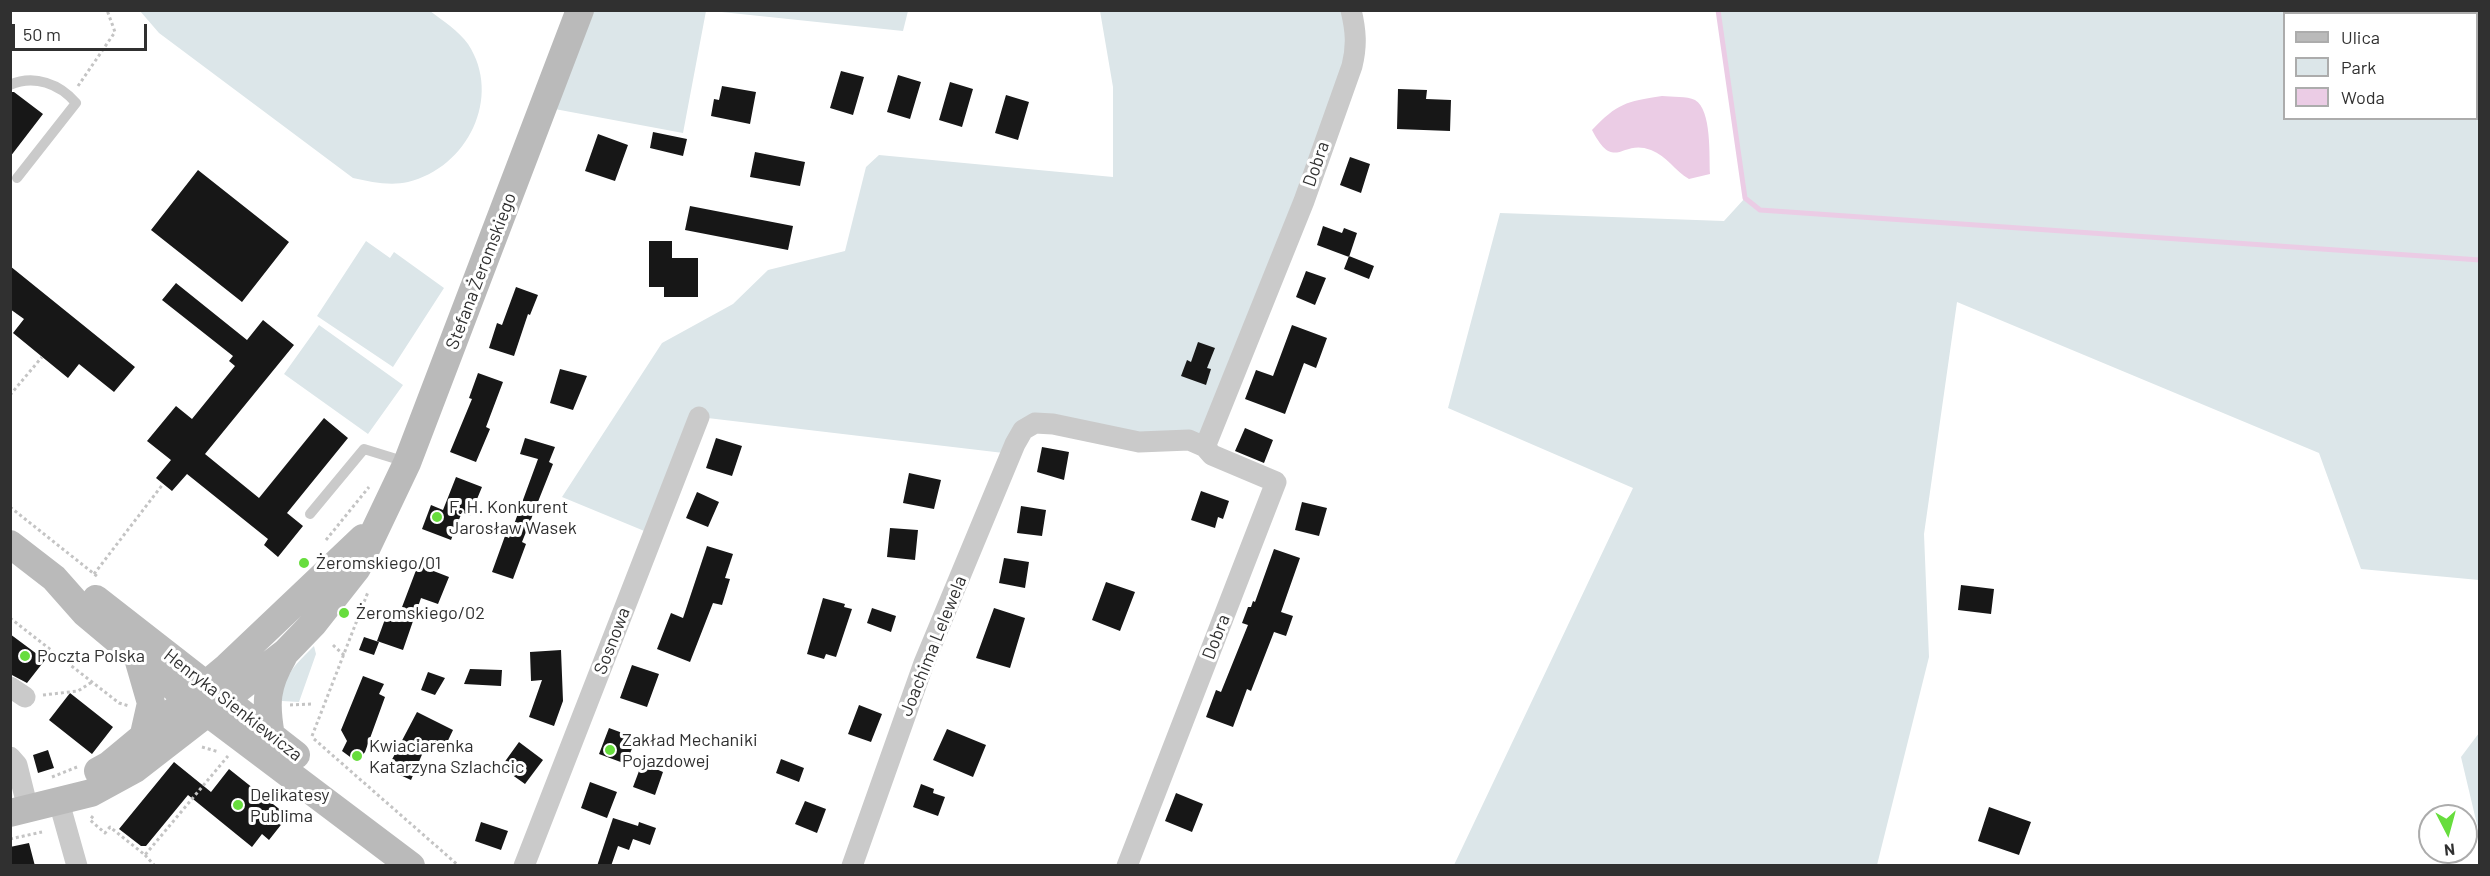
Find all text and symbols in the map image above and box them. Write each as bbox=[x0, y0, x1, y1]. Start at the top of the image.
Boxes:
scale bar bbox=[15, 12, 150, 50]
legend bbox=[2283, 12, 2478, 120]
text: 50 m bbox=[23, 23, 61, 45]
text: Ulica bbox=[2341, 26, 2380, 48]
text: Park bbox=[2341, 56, 2376, 78]
text: Woda bbox=[2341, 86, 2385, 108]
street label: Dobra bbox=[1298, 139, 1334, 189]
street label: Stefana Żeromskiego bbox=[441, 190, 521, 352]
place label: F. H. Konkurent Jarosław Wasek bbox=[449, 496, 577, 538]
marker: F. H. Konkurent Jarosław Wasek bbox=[430, 510, 444, 524]
place label: Żeromskiego/01 bbox=[316, 552, 441, 574]
marker: Żeromskiego/01 bbox=[297, 556, 311, 570]
street label: Joachima Lelewela bbox=[895, 573, 971, 719]
place label: Żeromskiego/02 bbox=[356, 602, 485, 624]
street label: Sosnowa bbox=[589, 604, 635, 678]
marker: Żeromskiego/02 bbox=[337, 606, 351, 620]
street label: Dobra bbox=[1198, 611, 1234, 663]
street label: Henryka Sienkiewicza bbox=[160, 644, 306, 766]
place label: Poczta Polska bbox=[37, 645, 145, 667]
marker: Poczta Polska bbox=[18, 649, 32, 663]
place label: Zakład Mechaniki Pojazdowej bbox=[622, 729, 758, 771]
place label: Kwiaciarenka Katarzyna Szlachcic bbox=[369, 735, 524, 777]
marker: Zakład Mechaniki Pojazdowej bbox=[603, 743, 617, 757]
marker: Kwiaciarenka Katarzyna Szlachcic bbox=[350, 749, 364, 763]
place label: Delikatesy Publima bbox=[250, 784, 330, 826]
marker: Delikatesy Publima bbox=[231, 798, 245, 812]
north arrow bbox=[2418, 804, 2478, 864]
text: N bbox=[2443, 840, 2456, 860]

